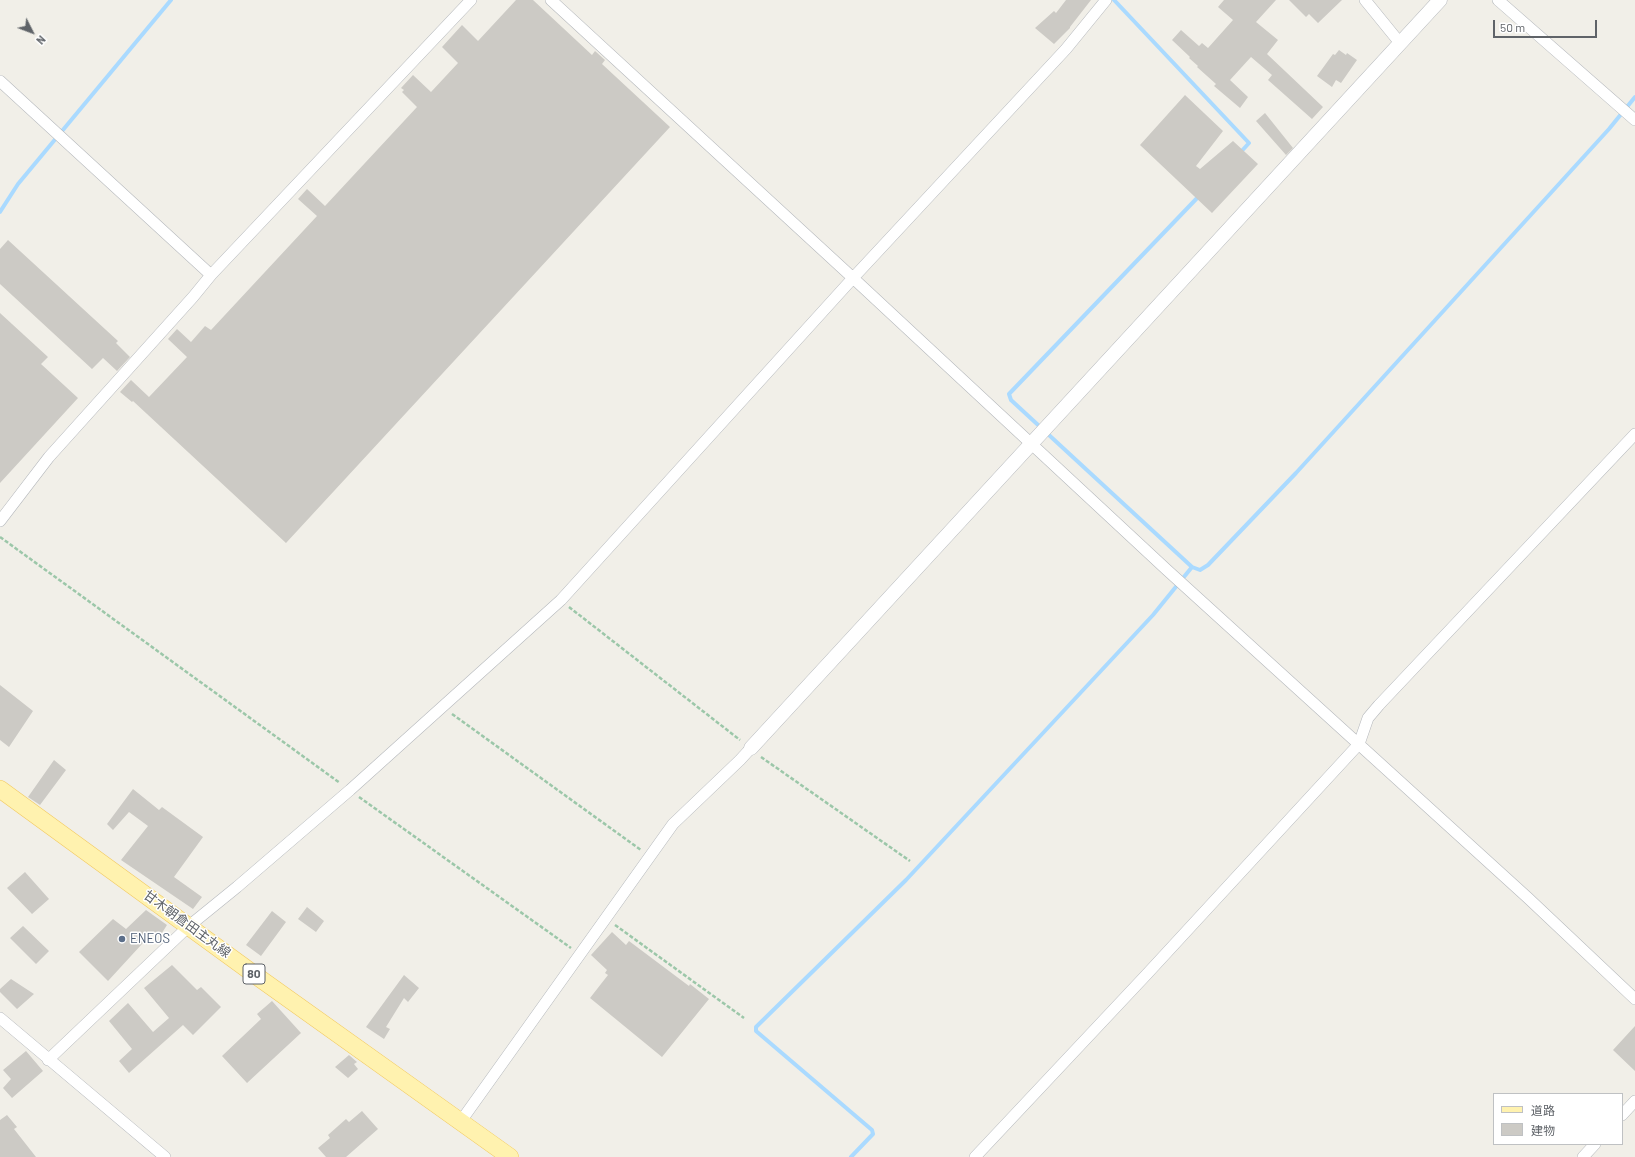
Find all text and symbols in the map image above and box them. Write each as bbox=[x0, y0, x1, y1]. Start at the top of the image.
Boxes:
north arrow bbox=[12, 12, 52, 52]
scale bar bbox=[1495, 12, 1599, 38]
text: 50 m bbox=[1500, 20, 1525, 34]
text: N bbox=[34, 33, 49, 47]
street label: 甘木朝倉田主丸線 bbox=[140, 887, 234, 961]
place label: ENEOS bbox=[130, 931, 170, 947]
marker: ENEOS bbox=[117, 934, 127, 944]
road number: 80 bbox=[243, 964, 265, 984]
legend bbox=[1493, 1093, 1623, 1145]
text: 道路 bbox=[1531, 1103, 1555, 1117]
text: 建物 bbox=[1531, 1123, 1555, 1137]

